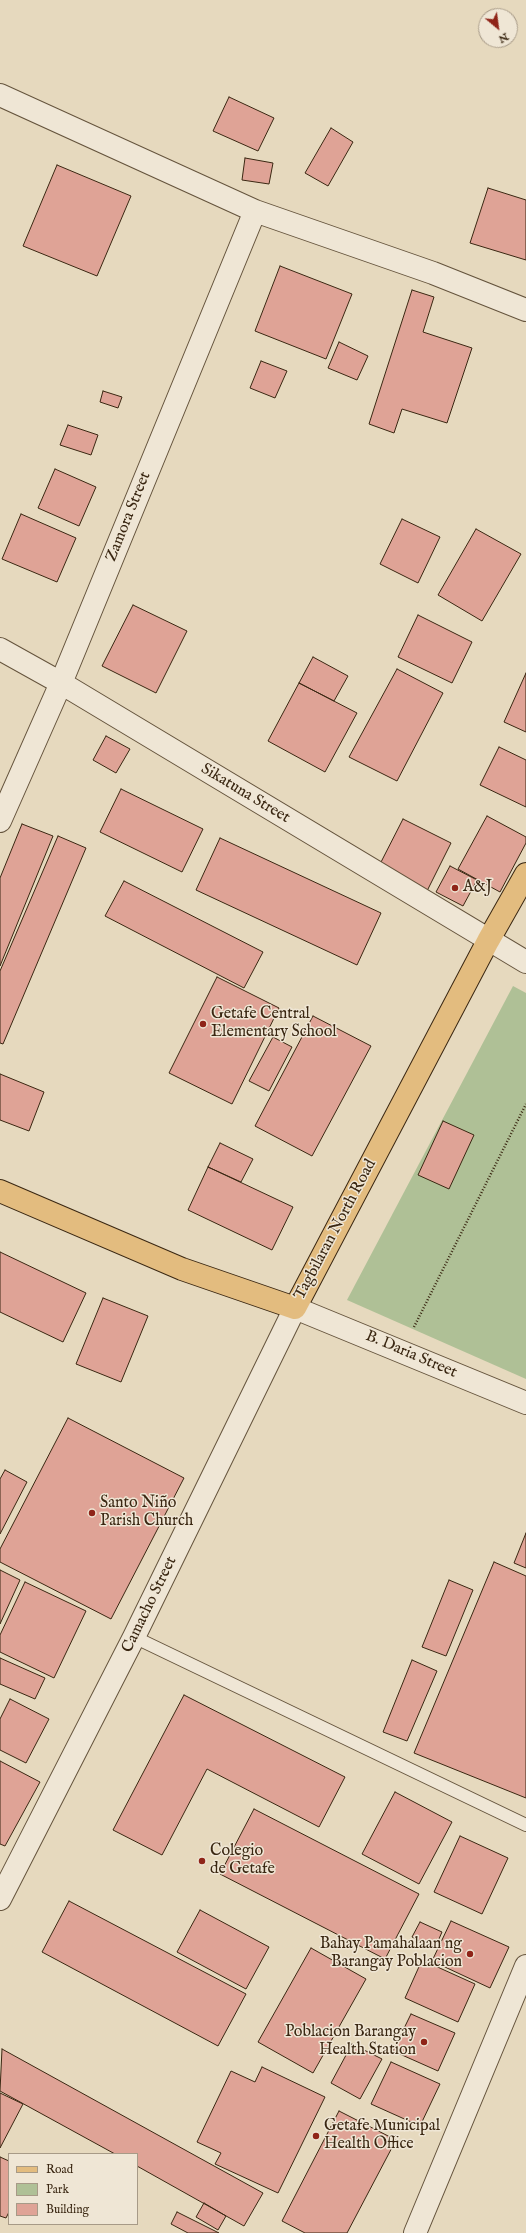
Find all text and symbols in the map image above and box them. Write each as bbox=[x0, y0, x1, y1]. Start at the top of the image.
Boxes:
north arrow bbox=[478, 8, 518, 48]
text: N bbox=[496, 29, 511, 46]
street label: Zamora Street bbox=[102, 469, 156, 565]
street label: Sikatuna Street bbox=[197, 760, 293, 828]
place label: A&J bbox=[463, 878, 492, 898]
marker: A&J bbox=[450, 883, 460, 893]
place label: Getafe Central Elementary School bbox=[211, 1005, 337, 1043]
marker: Getafe Central Elementary School bbox=[198, 1019, 208, 1029]
street label: Tagbilaran North Road bbox=[291, 1156, 381, 1304]
street label: B. Daria Street bbox=[362, 1327, 460, 1383]
place label: Santo Niño Parish Church bbox=[100, 1494, 193, 1532]
marker: Santo Niño Parish Church bbox=[87, 1508, 97, 1518]
street label: Camacho Street bbox=[118, 1554, 182, 1656]
place label: Colegio de Getafe bbox=[210, 1842, 275, 1880]
marker: Colegio de Getafe bbox=[197, 1856, 207, 1866]
place label: Bahay Pamahalaan ng Barangay Poblacion bbox=[320, 1935, 462, 1973]
marker: Bahay Pamahalaan ng Barangay Poblacion bbox=[465, 1949, 475, 1959]
place label: Poblacion Barangay Health Station bbox=[285, 2023, 416, 2061]
marker: Poblacion Barangay Health Station bbox=[419, 2037, 429, 2047]
place label: Getafe Municipal Health Office bbox=[324, 2117, 440, 2155]
marker: Getafe Municipal Health Office bbox=[311, 2131, 321, 2141]
legend bbox=[8, 2153, 138, 2225]
text: Road bbox=[46, 2162, 73, 2177]
text: Park bbox=[46, 2182, 69, 2197]
text: Building bbox=[46, 2202, 89, 2217]

